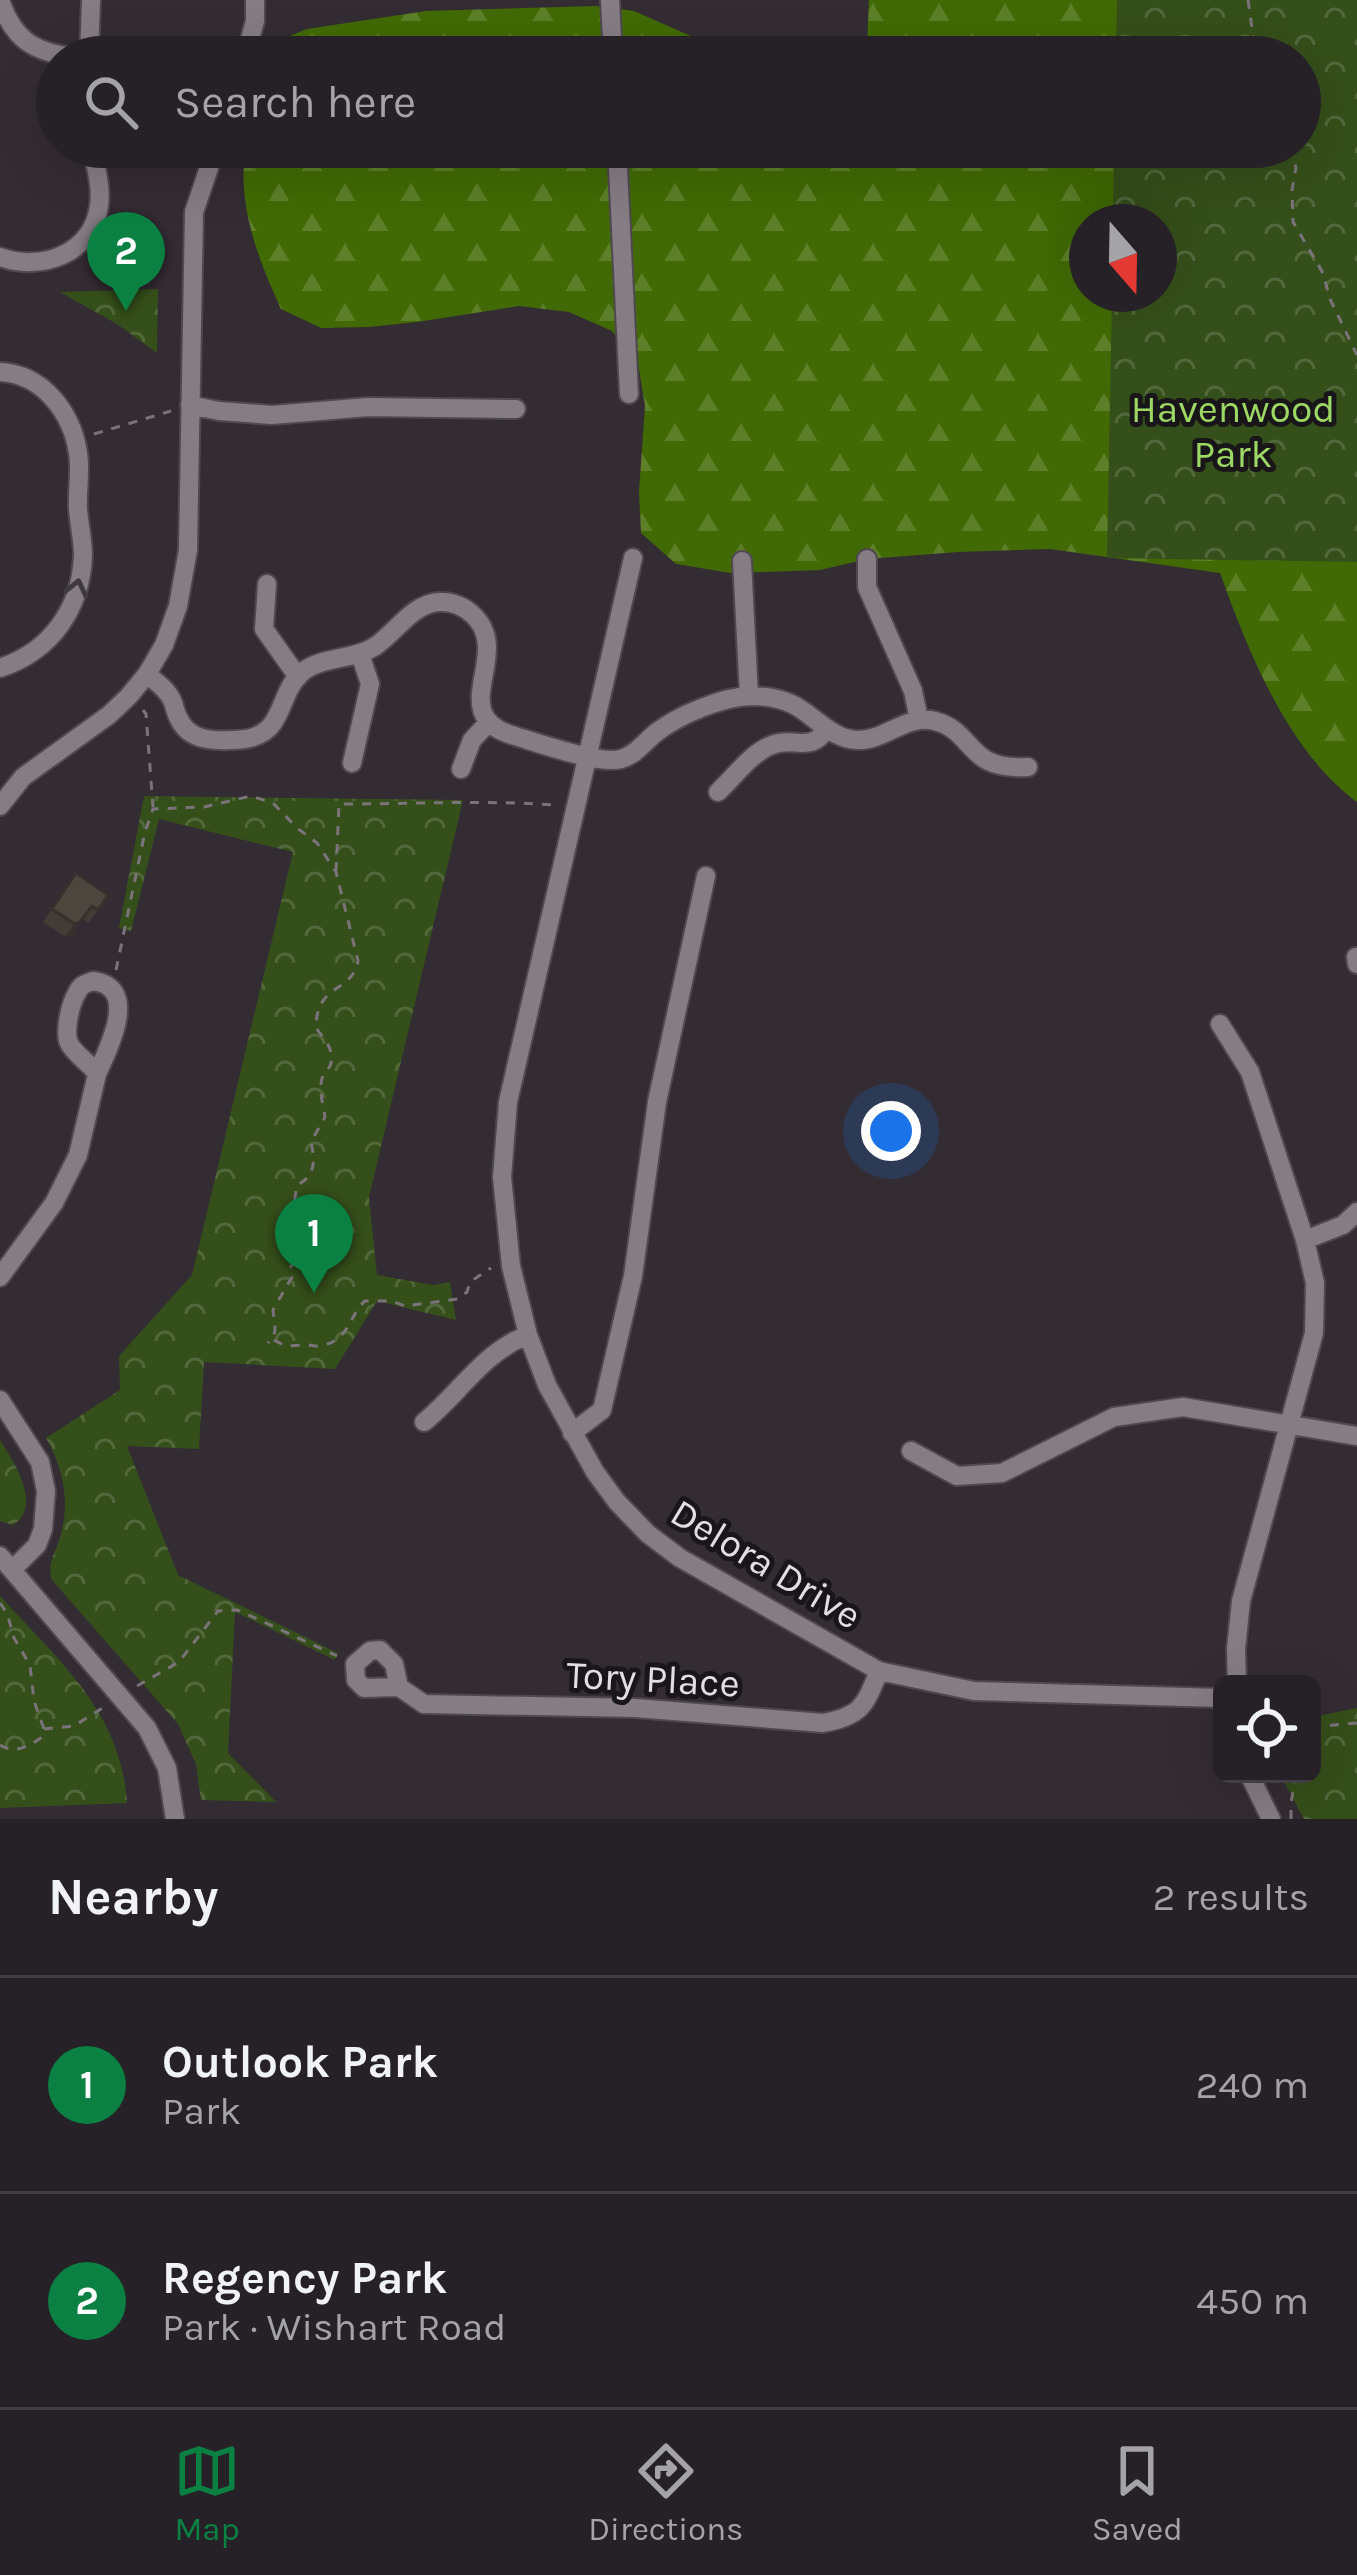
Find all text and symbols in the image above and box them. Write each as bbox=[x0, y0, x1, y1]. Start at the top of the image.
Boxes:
search box bbox=[36, 36, 1321, 168]
icon: search bbox=[78, 69, 144, 135]
text: Search here bbox=[174, 76, 416, 128]
north arrow bbox=[1069, 204, 1177, 312]
pin: 2 bbox=[87, 212, 165, 311]
park label: Havenwood Park bbox=[1131, 386, 1335, 477]
one-way arrow bbox=[63, 578, 88, 598]
your location bbox=[861, 1101, 921, 1161]
pin: 1 bbox=[275, 1194, 353, 1293]
street label: Delora Drive bbox=[662, 1489, 870, 1639]
street label: Tory Place bbox=[565, 1651, 741, 1707]
map controls bbox=[1213, 1675, 1321, 1783]
button: locate bbox=[1213, 1675, 1321, 1783]
text: Nearby bbox=[48, 1867, 218, 1927]
text: 2 results bbox=[1153, 1874, 1309, 1920]
text: Outlook Park bbox=[162, 2036, 438, 2088]
text: 1 bbox=[80, 2062, 94, 2108]
text: 240 m bbox=[1196, 2062, 1309, 2108]
text: Park bbox=[162, 2088, 241, 2134]
text: Regency Park bbox=[162, 2252, 447, 2304]
text: 2 bbox=[75, 2278, 99, 2324]
text: 450 m bbox=[1196, 2278, 1309, 2324]
text: Park · Wishart Road bbox=[162, 2304, 506, 2350]
tab: Map bbox=[174, 2438, 240, 2548]
tab: Directions bbox=[588, 2438, 743, 2548]
tab: Saved bbox=[1092, 2438, 1183, 2548]

